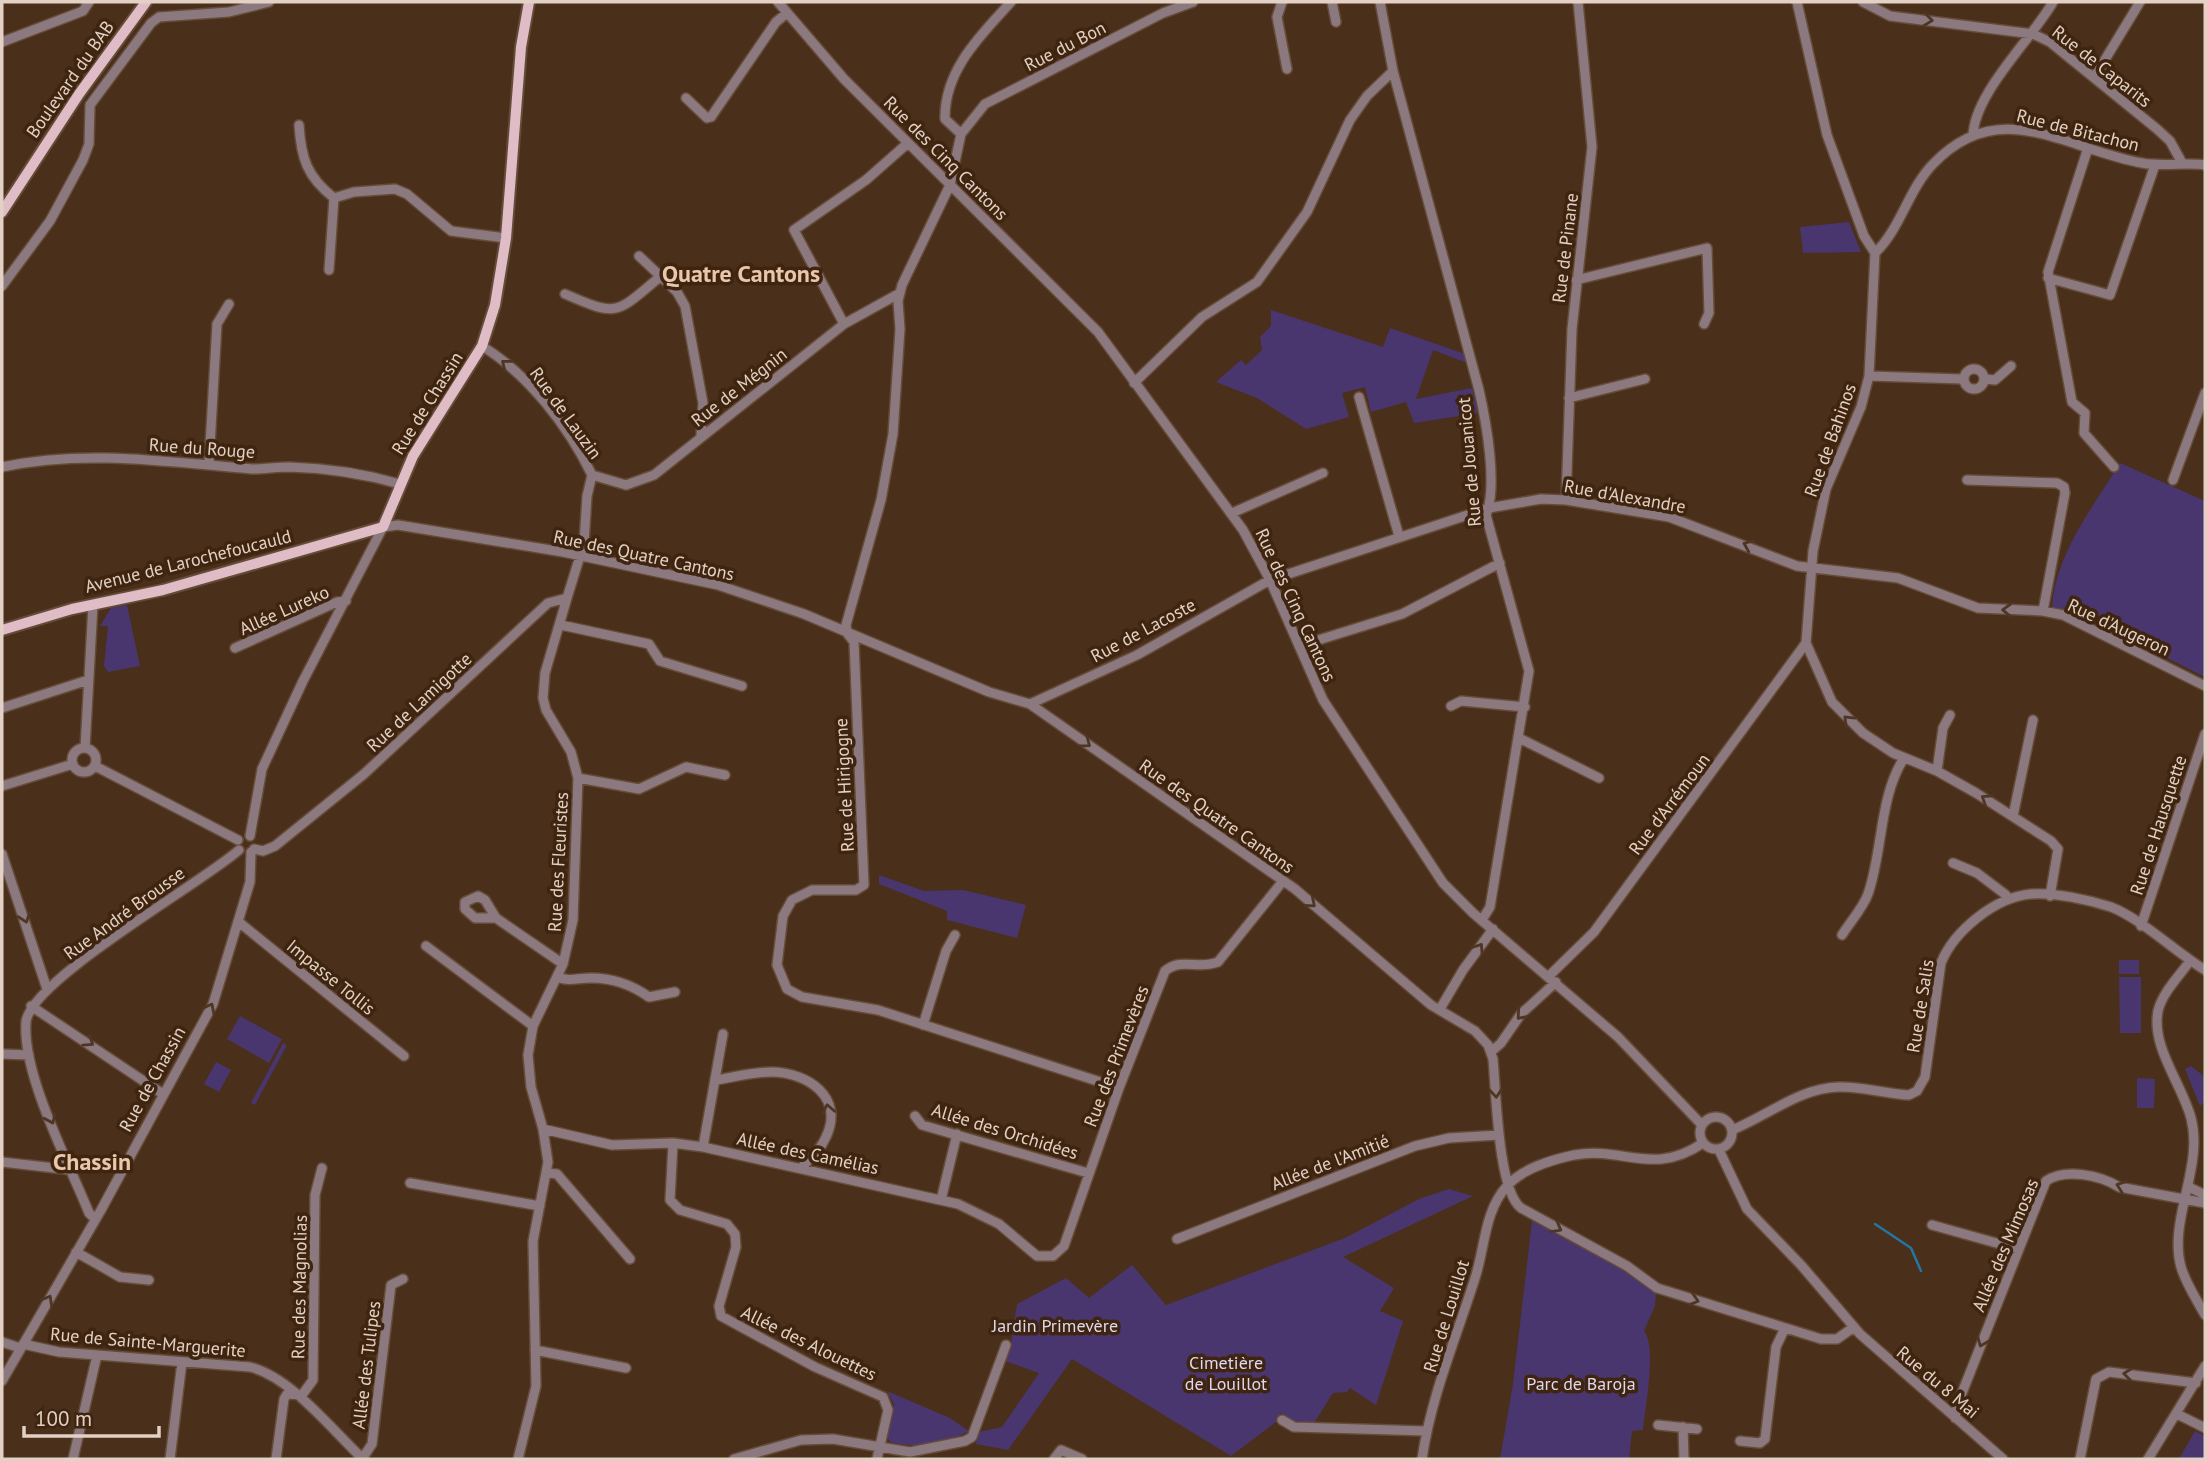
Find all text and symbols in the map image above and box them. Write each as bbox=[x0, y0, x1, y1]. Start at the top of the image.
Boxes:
one-way arrow bbox=[1922, 13, 1933, 28]
street label: Boulevard du BAB bbox=[21, 16, 119, 142]
street label: Rue du Bon bbox=[1020, 16, 1110, 76]
street label: Rue de Caparits bbox=[2048, 20, 2156, 112]
street label: Rue des Cinq Cantons bbox=[879, 91, 1013, 225]
street label: Rue de Bitachon bbox=[2014, 104, 2142, 156]
street label: Rue de Pinane bbox=[1547, 192, 1583, 304]
district label: Quatre Cantons bbox=[662, 258, 820, 289]
street label: Rue de Mégnin bbox=[687, 342, 791, 432]
street label: Rue de Chassin bbox=[386, 347, 468, 459]
one-way arrow bbox=[502, 359, 514, 372]
street label: Rue de Lauzin bbox=[525, 363, 607, 463]
street label: Rue de Bahinos bbox=[1799, 380, 1861, 500]
street label: Rue de Jouanicot bbox=[1452, 397, 1486, 527]
street label: Rue du Rouge bbox=[148, 433, 256, 463]
street label: Rue d'Alexandre bbox=[1562, 474, 1688, 518]
street label: Avenue de Larochefoucauld bbox=[82, 524, 294, 598]
street label: Rue des Quatre Cantons bbox=[552, 525, 736, 585]
street label: Rue des Cinq Cantons bbox=[1250, 525, 1342, 685]
one-way arrow bbox=[1742, 540, 1754, 554]
street label: Allée Lureko bbox=[236, 580, 332, 640]
street label: Rue de Lacoste bbox=[1087, 593, 1199, 667]
street label: Rue d'Augeron bbox=[2064, 593, 2174, 661]
one-way arrow bbox=[2002, 602, 2012, 618]
street label: Rue de Lamigotte bbox=[362, 647, 476, 757]
one-way arrow bbox=[1843, 715, 1856, 728]
street label: Rue de Hirigogne bbox=[829, 718, 859, 852]
one-way arrow bbox=[1078, 735, 1090, 747]
street label: Rue d'Arrémoun bbox=[1623, 749, 1715, 859]
street label: Rue de Hausquette bbox=[2125, 752, 2191, 898]
street label: Rue des Quatre Cantons bbox=[1135, 754, 1299, 878]
street label: Rue des Fleuristes bbox=[543, 792, 573, 932]
one-way arrow bbox=[1981, 795, 1994, 808]
street label: Rue André Brousse bbox=[59, 861, 189, 965]
one-way arrow bbox=[1303, 895, 1316, 907]
one-way arrow bbox=[17, 912, 31, 924]
street label: Impasse Tollis bbox=[282, 934, 380, 1020]
one-way arrow bbox=[1470, 943, 1483, 956]
street label: Rue de Salis bbox=[1901, 958, 1939, 1054]
street label: Rue des Primevères bbox=[1078, 982, 1154, 1130]
one-way arrow bbox=[202, 1003, 216, 1016]
one-way arrow bbox=[1517, 1007, 1529, 1020]
street label: Rue de Chassin bbox=[114, 1022, 190, 1136]
one-way arrow bbox=[81, 1034, 94, 1046]
one-way arrow bbox=[1488, 1088, 1503, 1099]
street label: Allée des Orchidées bbox=[929, 1098, 1081, 1164]
one-way arrow bbox=[822, 1103, 837, 1115]
one-way arrow bbox=[43, 1112, 57, 1125]
street label: Allée des Camélias bbox=[735, 1127, 881, 1179]
street label: Allée de l'Amitié bbox=[1268, 1129, 1392, 1195]
district label: Chassin bbox=[53, 1146, 131, 1177]
street label: Allée des Mimosas bbox=[1967, 1175, 2043, 1315]
one-way arrow bbox=[2115, 1180, 2128, 1194]
street label: Rue des Magnolias bbox=[286, 1215, 312, 1359]
one-way arrow bbox=[1550, 1220, 1563, 1233]
street label: Rue de Louillot bbox=[1418, 1257, 1474, 1375]
one-way arrow bbox=[1688, 1292, 1700, 1307]
one-way arrow bbox=[40, 1295, 53, 1308]
street label: Allée des Tulipes bbox=[347, 1300, 385, 1430]
street label: Allée des Alouettes bbox=[738, 1300, 880, 1386]
park label: Jardin Primevère bbox=[991, 1314, 1118, 1337]
street label: Rue de Sainte-Marguerite bbox=[49, 1322, 247, 1362]
one-way arrow bbox=[1976, 1336, 1990, 1348]
street label: Rue du 8 Mai bbox=[1892, 1341, 1984, 1423]
park label: Cimetière de Louillot bbox=[1185, 1351, 1267, 1395]
one-way arrow bbox=[2122, 1367, 2134, 1382]
park label: Parc de Baroja bbox=[1526, 1372, 1636, 1395]
scale bar bbox=[24, 1394, 159, 1438]
text: 100 m bbox=[35, 1405, 92, 1432]

